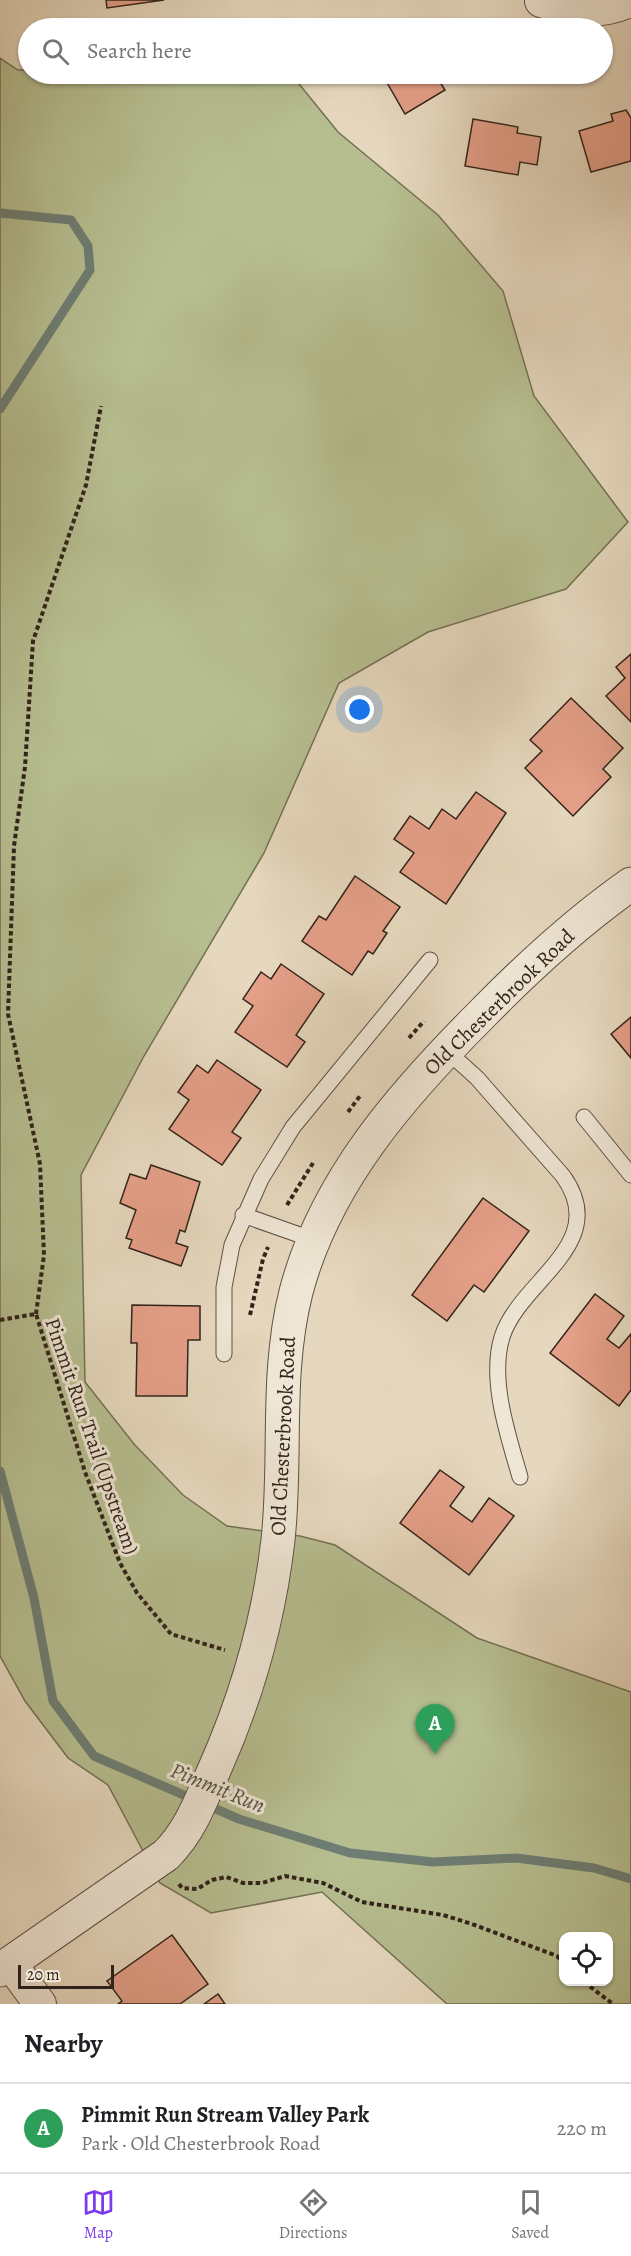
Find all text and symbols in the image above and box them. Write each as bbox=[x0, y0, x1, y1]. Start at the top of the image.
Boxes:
search box bbox=[18, 18, 613, 84]
icon: search bbox=[39, 35, 72, 68]
text: Search here bbox=[87, 36, 192, 66]
your location bbox=[345, 695, 374, 724]
street label: Old Chesterbrook Road bbox=[418, 922, 581, 1081]
street label: Pimmit Run Trail (Upstream) bbox=[38, 1314, 146, 1558]
street label: Old Chesterbrook Road bbox=[264, 1335, 302, 1536]
pin: A bbox=[416, 1704, 454, 1754]
water label: Pimmit Run bbox=[166, 1755, 269, 1820]
map controls bbox=[559, 1932, 613, 1986]
button: locate bbox=[559, 1932, 613, 1986]
scale bar bbox=[18, 1962, 114, 1990]
text: 20 m bbox=[27, 1964, 60, 1986]
text: Nearby bbox=[24, 2026, 103, 2061]
text: Pimmit Run Stream Valley Park bbox=[81, 2100, 369, 2130]
text: A bbox=[37, 2115, 50, 2142]
text: 220 m bbox=[557, 2115, 607, 2142]
text: Park · Old Chesterbrook Road bbox=[81, 2130, 320, 2157]
tab: Map bbox=[82, 2186, 115, 2244]
tab: Directions bbox=[279, 2186, 347, 2244]
tab: Saved bbox=[511, 2186, 549, 2244]

